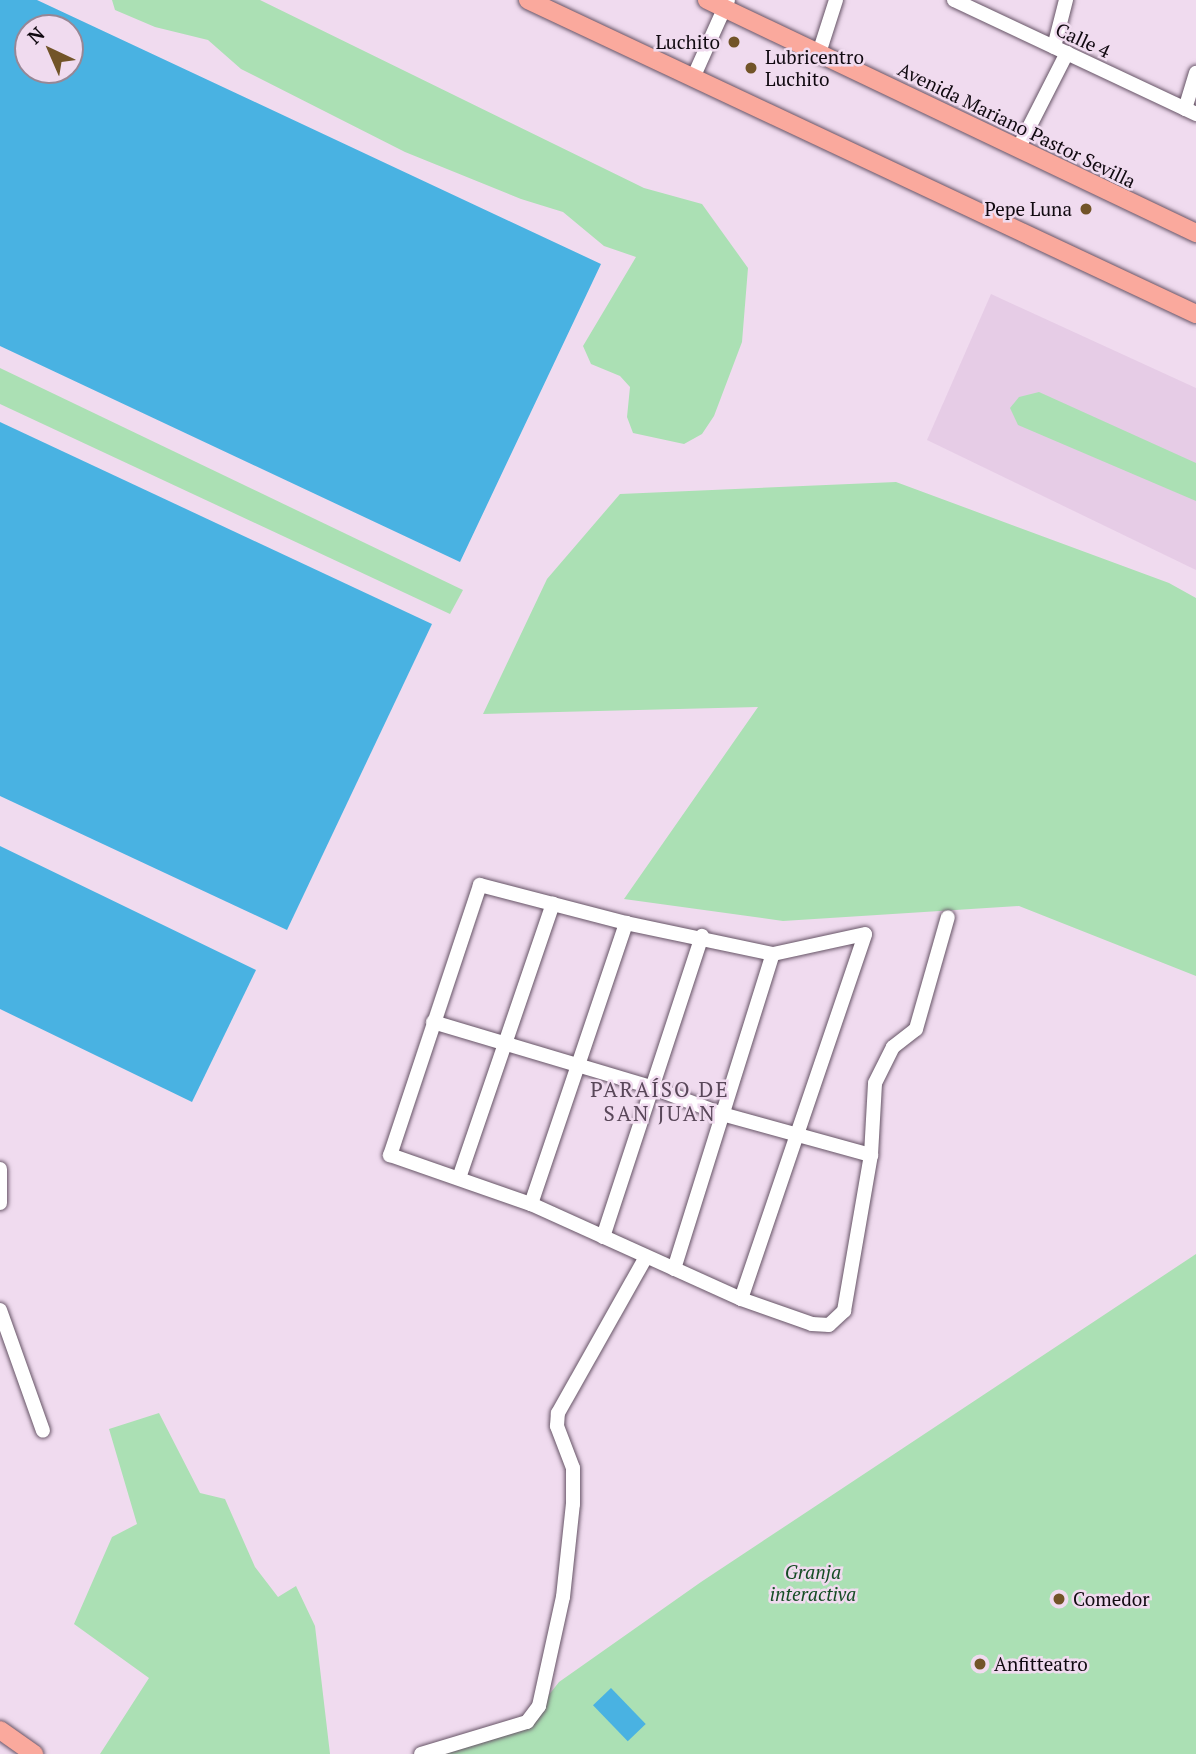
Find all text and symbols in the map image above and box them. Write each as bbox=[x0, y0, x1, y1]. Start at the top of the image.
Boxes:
north arrow bbox=[14, 14, 84, 84]
street label: Calle 4 bbox=[1052, 18, 1114, 62]
text: N bbox=[22, 21, 49, 49]
place label: Luchito bbox=[655, 31, 720, 53]
marker: Luchito bbox=[726, 34, 742, 50]
place label: Lubricentro Luchito bbox=[765, 46, 864, 90]
street label: Avenida Mariano Pastor Sevilla bbox=[894, 57, 1140, 193]
marker: Lubricentro Luchito bbox=[743, 60, 759, 76]
place label: Pepe Luna bbox=[985, 198, 1072, 220]
marker: Pepe Luna bbox=[1078, 201, 1094, 217]
district label: PARAÍSO DE SAN JUAN bbox=[592, 1076, 728, 1126]
park label: Granja interactiva bbox=[770, 1561, 856, 1605]
place label: Comedor bbox=[1073, 1588, 1150, 1610]
marker: Comedor bbox=[1051, 1591, 1067, 1607]
place label: Anfitteatro bbox=[994, 1653, 1088, 1675]
marker: Anfitteatro bbox=[972, 1656, 988, 1672]

